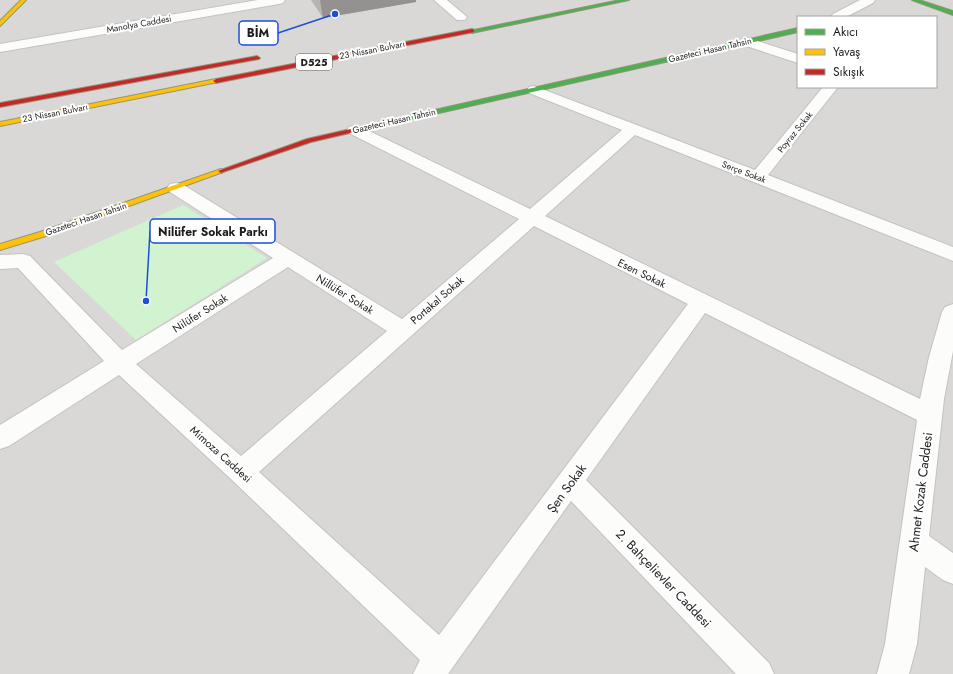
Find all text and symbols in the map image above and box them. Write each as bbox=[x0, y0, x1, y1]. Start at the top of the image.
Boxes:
street label: Manolya Caddesi bbox=[105, 11, 172, 36]
legend bbox=[797, 16, 937, 88]
callout: BİM bbox=[239, 21, 278, 45]
text: Akıcı bbox=[833, 23, 858, 41]
text: BİM bbox=[247, 24, 270, 42]
street label: Gazeteci Hasan Tahsin bbox=[667, 34, 753, 65]
street label: 23 Nissan Bulvarı bbox=[338, 37, 406, 62]
text: Yavaş bbox=[833, 43, 860, 61]
road number: D525 bbox=[296, 54, 332, 70]
text: Sıkışık bbox=[833, 63, 865, 81]
street label: 23 Nissan Bulvarı bbox=[21, 100, 89, 125]
street label: Gazeteci Hasan Tahsin bbox=[351, 105, 437, 136]
street label: Poyraz Sokak bbox=[774, 108, 815, 155]
street label: Serçe Sokak bbox=[720, 157, 768, 186]
street label: Gazeteci Hasan Tahsin bbox=[43, 198, 129, 239]
callout: Nilüfer Sokak Parkı bbox=[150, 219, 275, 243]
text: Nilüfer Sokak Parkı bbox=[158, 223, 268, 241]
street label: Esen Sokak bbox=[615, 254, 669, 292]
street label: Nillüfer Sokak bbox=[313, 270, 377, 318]
street label: Portakal Sokak bbox=[407, 272, 467, 328]
street label: Nilüfer Sokak bbox=[169, 290, 231, 336]
street label: Mimoza Caddesi bbox=[187, 422, 255, 486]
street label: Ahmet Kozak Caddesi bbox=[904, 431, 937, 553]
street label: Şen Sokak bbox=[542, 460, 591, 517]
street label: 2. Bahçelievler Caddesi bbox=[612, 525, 716, 632]

